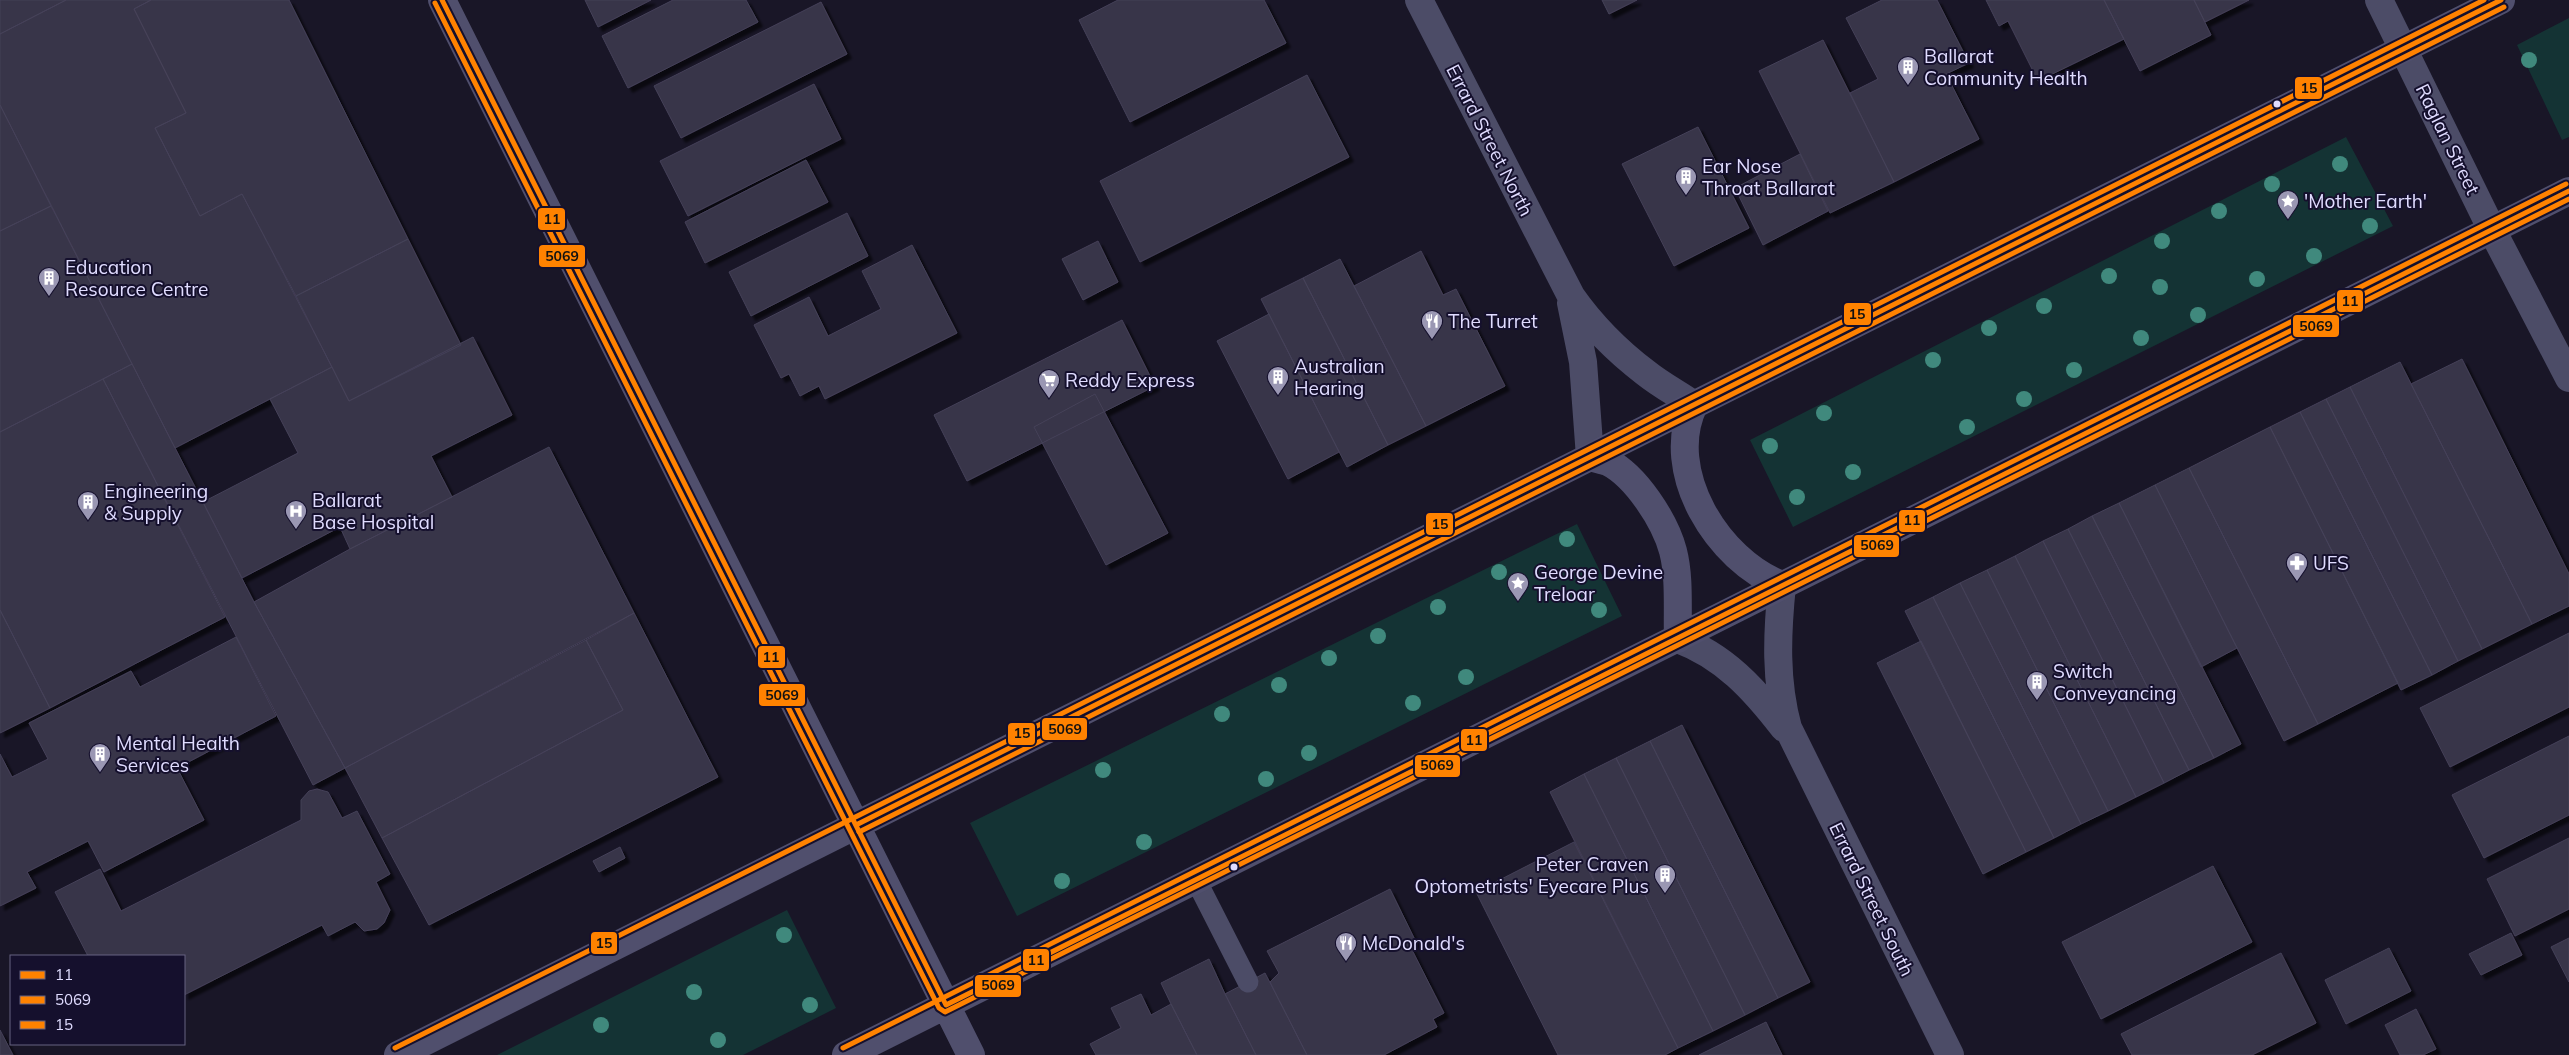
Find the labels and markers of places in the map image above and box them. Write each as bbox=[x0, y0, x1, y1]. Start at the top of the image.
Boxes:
place label: Ballarat Community Health bbox=[1924, 44, 2088, 90]
building icon: Ballarat Community Health bbox=[1896, 55, 1920, 86]
unlabelled marker bbox=[2272, 99, 2282, 109]
place label: Ear Nose Throat Ballarat bbox=[1702, 154, 1835, 200]
building icon: Ear Nose Throat Ballarat bbox=[1674, 165, 1698, 196]
place icon: 'Mother Earth' bbox=[2276, 189, 2300, 220]
place label: 'Mother Earth' bbox=[2304, 189, 2427, 213]
place label: Education Resource Centre bbox=[65, 255, 208, 301]
building icon: Education Resource Centre bbox=[37, 266, 61, 297]
restaurant icon: The Turret bbox=[1420, 309, 1444, 340]
place label: The Turret bbox=[1448, 309, 1538, 333]
place label: Australian Hearing bbox=[1294, 354, 1385, 400]
building icon: Australian Hearing bbox=[1266, 365, 1290, 396]
supermarket icon: Reddy Express bbox=[1037, 368, 1061, 399]
place label: Reddy Express bbox=[1065, 368, 1195, 392]
place label: Engineering & Supply bbox=[104, 479, 208, 525]
place label: Ballarat Base Hospital bbox=[312, 488, 434, 534]
building icon: Engineering & Supply bbox=[76, 490, 100, 521]
hospital icon: Ballarat Base Hospital bbox=[284, 499, 308, 530]
pharmacy icon: UFS bbox=[2285, 551, 2309, 582]
place label: UFS bbox=[2313, 551, 2349, 575]
place label: George Devine Treloar bbox=[1534, 560, 1663, 606]
place icon: George Devine Treloar bbox=[1506, 571, 1530, 602]
place label: Switch Conveyancing bbox=[2053, 659, 2176, 705]
building icon: Switch Conveyancing bbox=[2025, 670, 2049, 701]
place label: Mental Health Services bbox=[116, 731, 240, 777]
building icon: Mental Health Services bbox=[88, 742, 112, 773]
place label: Peter Craven Optometrists' Eyecare Plus bbox=[1415, 852, 1649, 898]
unlabelled marker bbox=[1229, 862, 1239, 872]
building icon: Peter Craven Optometrists' Eyecare Plus bbox=[1653, 863, 1677, 894]
restaurant icon: McDonald's bbox=[1334, 931, 1358, 962]
place label: McDonald's bbox=[1362, 931, 1465, 955]

